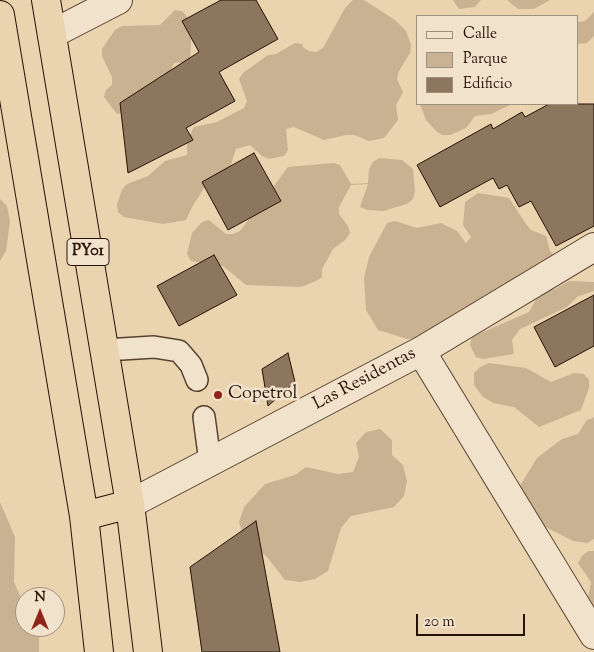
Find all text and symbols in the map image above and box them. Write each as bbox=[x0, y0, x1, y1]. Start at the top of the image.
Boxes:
legend bbox=[416, 15, 579, 105]
text: Calle bbox=[463, 24, 497, 45]
text: Parque bbox=[463, 49, 507, 70]
text: Edificio bbox=[463, 74, 512, 95]
road number: PY01 bbox=[67, 238, 109, 266]
street label: Las Residentas bbox=[310, 344, 420, 416]
place label: Copetrol bbox=[228, 384, 298, 406]
marker: Copetrol bbox=[212, 389, 224, 401]
north arrow bbox=[15, 587, 65, 637]
text: N bbox=[34, 588, 46, 608]
scale bar bbox=[419, 604, 528, 636]
text: 20 m bbox=[424, 612, 455, 633]

